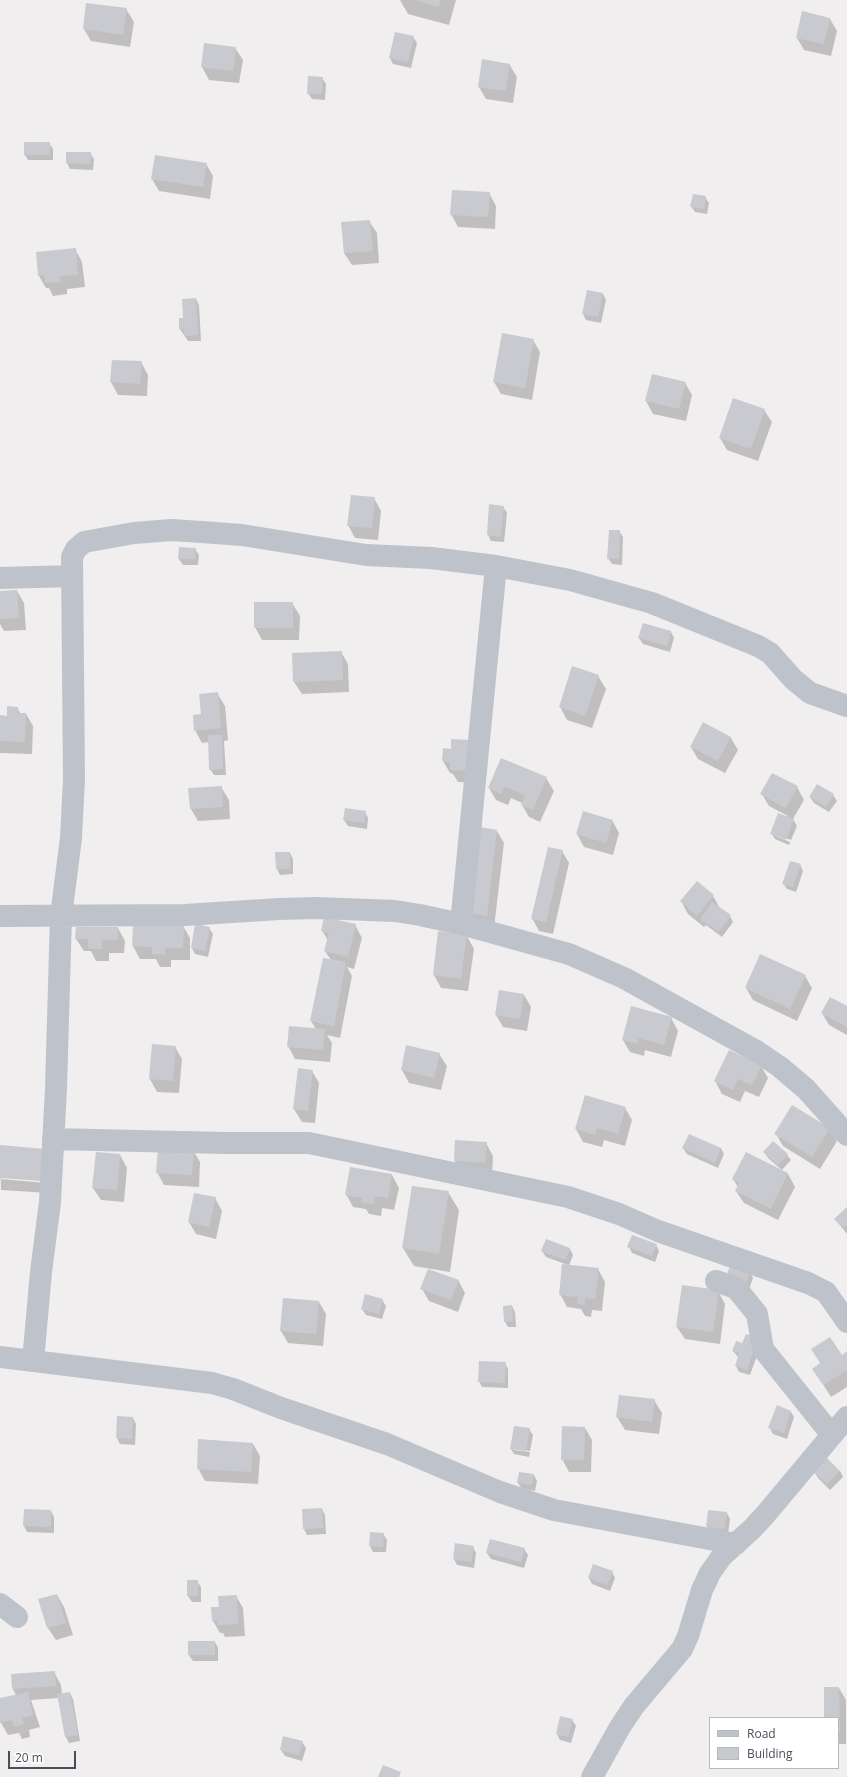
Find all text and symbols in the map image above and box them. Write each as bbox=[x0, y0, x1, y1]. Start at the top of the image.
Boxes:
legend bbox=[709, 1717, 839, 1769]
text: Road bbox=[747, 1725, 776, 1742]
scale bar bbox=[10, 1743, 78, 1769]
text: Building bbox=[747, 1745, 792, 1762]
text: 20 m bbox=[15, 1749, 43, 1766]

